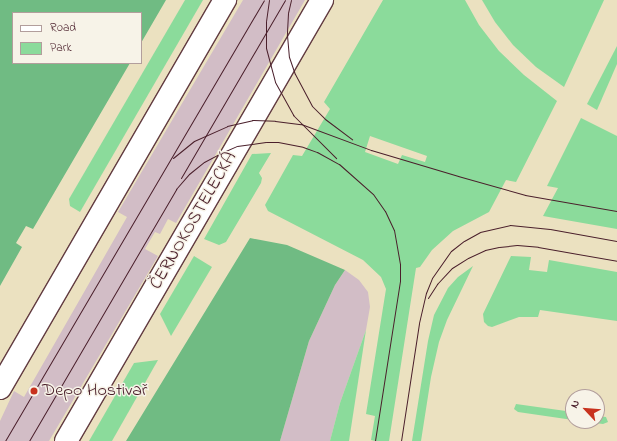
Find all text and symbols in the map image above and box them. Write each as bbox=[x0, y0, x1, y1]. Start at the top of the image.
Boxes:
legend bbox=[12, 12, 142, 64]
text: Road bbox=[50, 19, 76, 37]
text: Park bbox=[50, 39, 72, 57]
street label: ČERNOKOSTELECKÁ bbox=[146, 148, 242, 294]
place label: Depo Hostivař bbox=[42, 380, 147, 402]
marker: Depo Hostivař bbox=[29, 386, 39, 396]
north arrow bbox=[565, 389, 605, 429]
text: N bbox=[566, 397, 584, 411]

